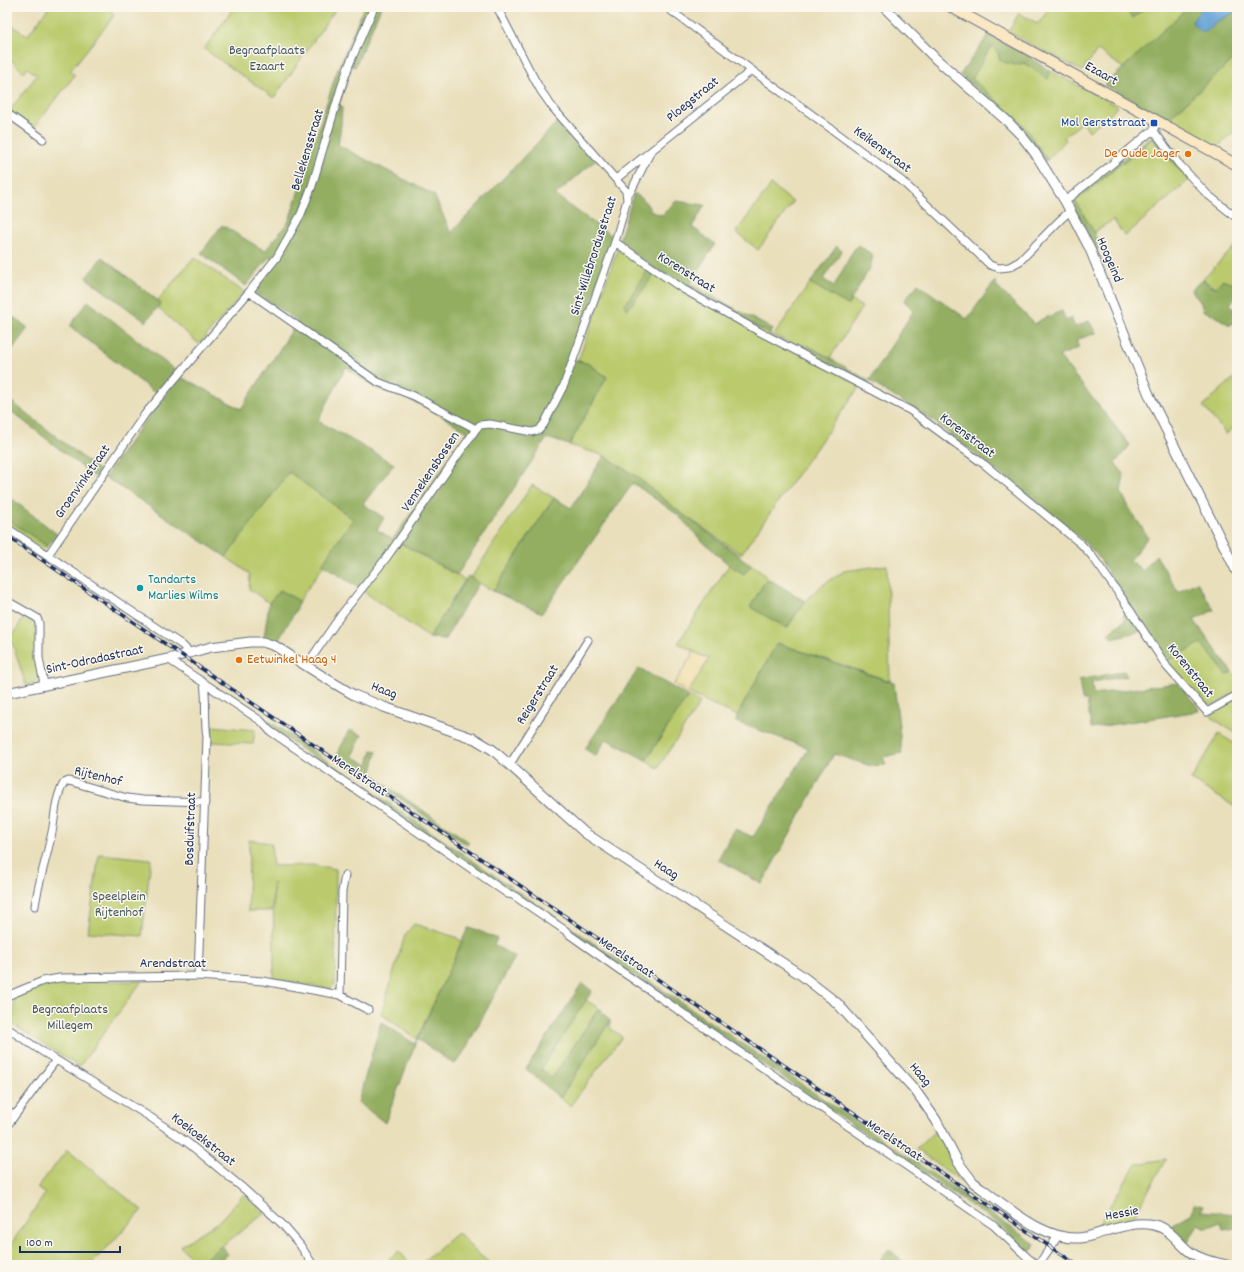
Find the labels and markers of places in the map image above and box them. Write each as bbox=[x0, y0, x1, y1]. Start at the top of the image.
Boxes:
place label: Mol Gerststraat bbox=[1061, 113, 1146, 133]
marker: Mol Gerststraat bbox=[1149, 118, 1159, 128]
place label: De Oude Jager bbox=[1104, 144, 1181, 164]
marker: De Oude Jager bbox=[1183, 149, 1193, 159]
place label: Tandarts Marlies Wilms bbox=[148, 570, 219, 606]
marker: Tandarts Marlies Wilms bbox=[135, 583, 145, 593]
place label: Eetwinkel Haag 4 bbox=[247, 650, 337, 670]
marker: Eetwinkel Haag 4 bbox=[234, 655, 244, 665]

